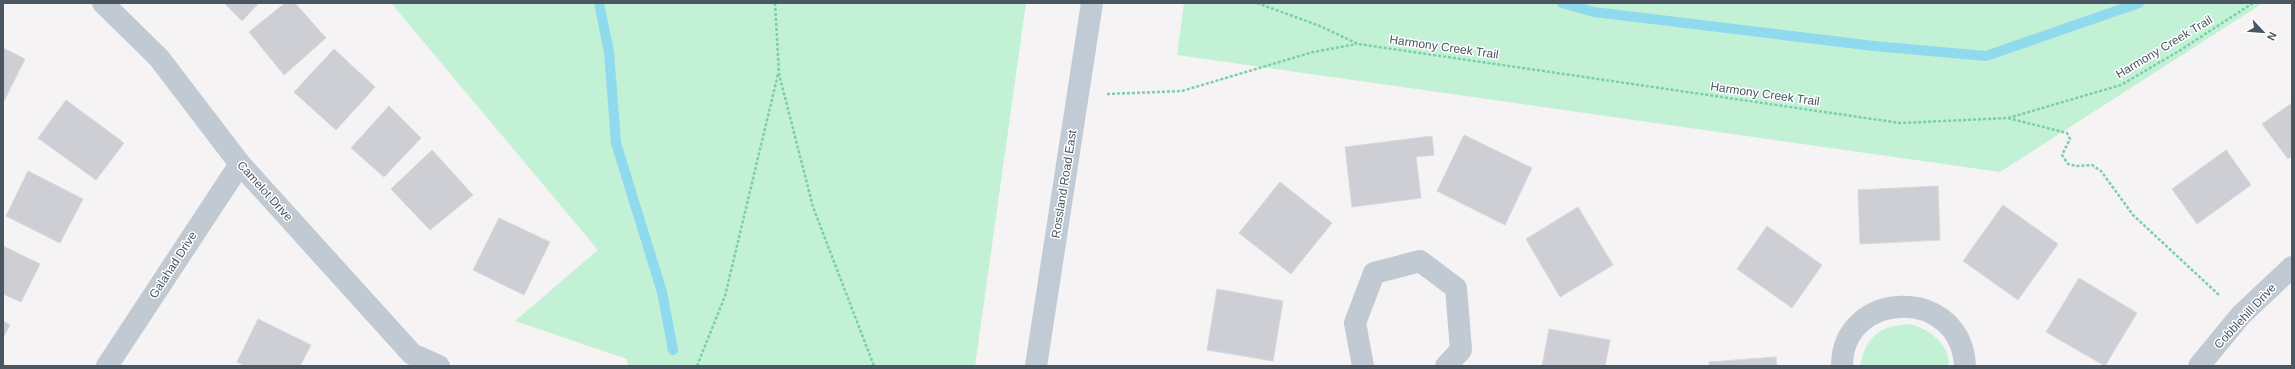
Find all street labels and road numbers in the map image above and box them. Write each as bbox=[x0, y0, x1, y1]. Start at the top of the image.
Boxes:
street label: Harmony Creek Trail bbox=[2113, 13, 2215, 81]
street label: Harmony Creek Trail bbox=[1389, 32, 1499, 62]
street label: Harmony Creek Trail bbox=[1710, 79, 1820, 109]
street label: Rossland Road East bbox=[1049, 128, 1080, 239]
street label: Camelot Drive bbox=[234, 158, 296, 224]
street label: Galahad Drive bbox=[146, 229, 200, 301]
street label: Cobblehill Drive bbox=[2211, 280, 2279, 352]

